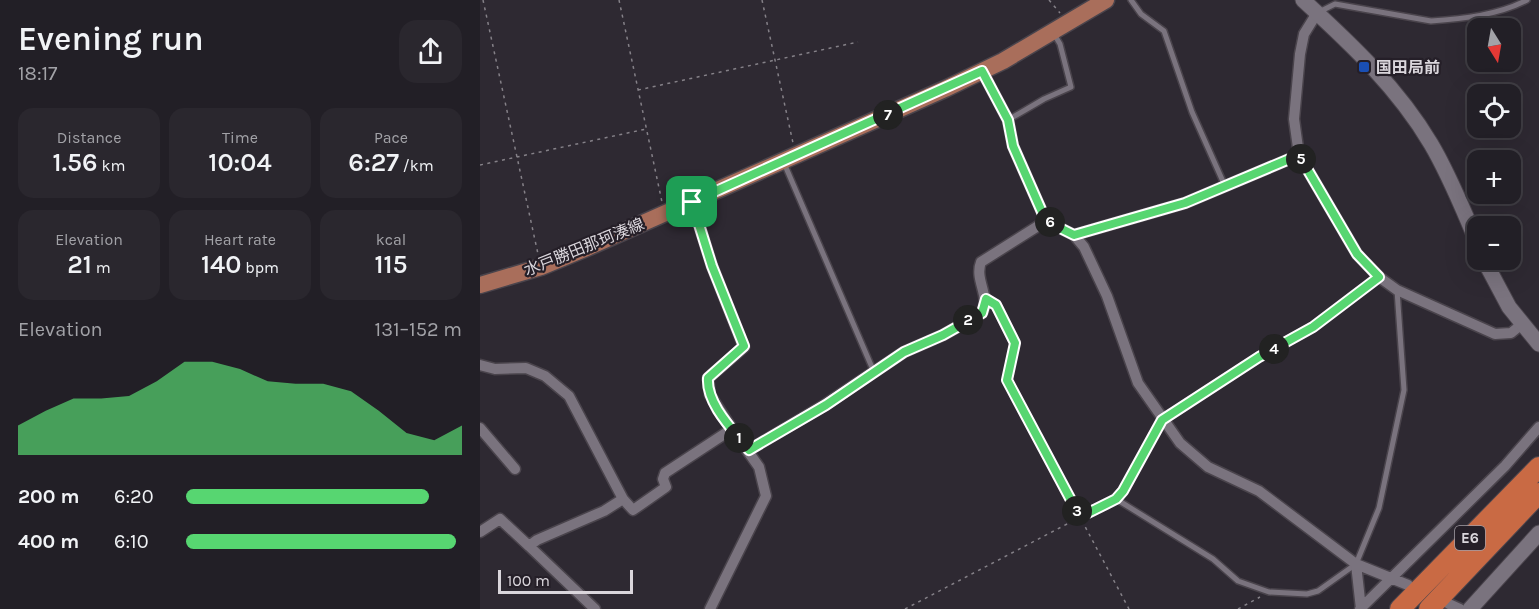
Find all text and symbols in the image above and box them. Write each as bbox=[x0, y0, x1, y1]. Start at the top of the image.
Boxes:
north arrow bbox=[1467, 18, 1521, 72]
map controls bbox=[1467, 18, 1521, 270]
text: Evening run bbox=[18, 20, 204, 58]
button: share bbox=[399, 20, 462, 83]
place label: 国田局前 bbox=[1376, 58, 1440, 77]
marker: 国田局前 bbox=[1357, 60, 1371, 74]
text: 18:17 bbox=[18, 62, 58, 85]
button: locate bbox=[1467, 84, 1521, 138]
pin: 7 bbox=[873, 100, 903, 130]
text: 7 bbox=[884, 105, 892, 124]
text: Distance bbox=[57, 128, 121, 147]
text: Time bbox=[222, 128, 258, 147]
text: Pace bbox=[374, 128, 408, 147]
pin: 5 bbox=[1286, 144, 1316, 174]
text: 1.56 bbox=[53, 147, 98, 178]
text: 10:04 bbox=[208, 147, 272, 178]
text: 6:27 bbox=[348, 147, 399, 178]
text: 5 bbox=[1296, 149, 1306, 168]
button: + bbox=[1467, 150, 1521, 204]
text: km bbox=[98, 156, 125, 175]
text: /km bbox=[399, 156, 434, 175]
pin bbox=[666, 176, 717, 227]
icon: arrive bbox=[675, 185, 708, 218]
pin: 6 bbox=[1035, 207, 1065, 237]
text: 6 bbox=[1045, 212, 1055, 231]
street label: 水戸勝田那珂湊線 bbox=[521, 214, 647, 280]
button: − bbox=[1467, 216, 1521, 270]
text: Elevation bbox=[55, 230, 123, 249]
text: Heart rate bbox=[204, 230, 276, 249]
text: kcal bbox=[376, 230, 406, 249]
text: 21 bbox=[67, 249, 92, 280]
text: 140 bbox=[201, 249, 241, 280]
text: 115 bbox=[374, 249, 408, 280]
text: m bbox=[92, 258, 111, 277]
text: bpm bbox=[241, 258, 279, 277]
pin: 2 bbox=[953, 305, 983, 335]
text: 2 bbox=[963, 310, 973, 329]
text: Elevation bbox=[18, 318, 103, 341]
text: 131–152 m bbox=[375, 318, 462, 341]
pin: 4 bbox=[1259, 334, 1289, 364]
text: 4 bbox=[1269, 339, 1279, 358]
pin: 1 bbox=[724, 423, 754, 453]
text: 1 bbox=[736, 428, 742, 447]
text: 200 m bbox=[18, 485, 79, 508]
text: 6:20 bbox=[114, 485, 154, 508]
pin: 3 bbox=[1062, 496, 1092, 526]
text: 3 bbox=[1072, 501, 1082, 520]
road number: E6 bbox=[1455, 526, 1485, 550]
text: 400 m bbox=[18, 530, 79, 553]
text: 6:10 bbox=[114, 530, 149, 553]
scale bar bbox=[498, 567, 633, 594]
text: 100 m bbox=[507, 571, 550, 590]

